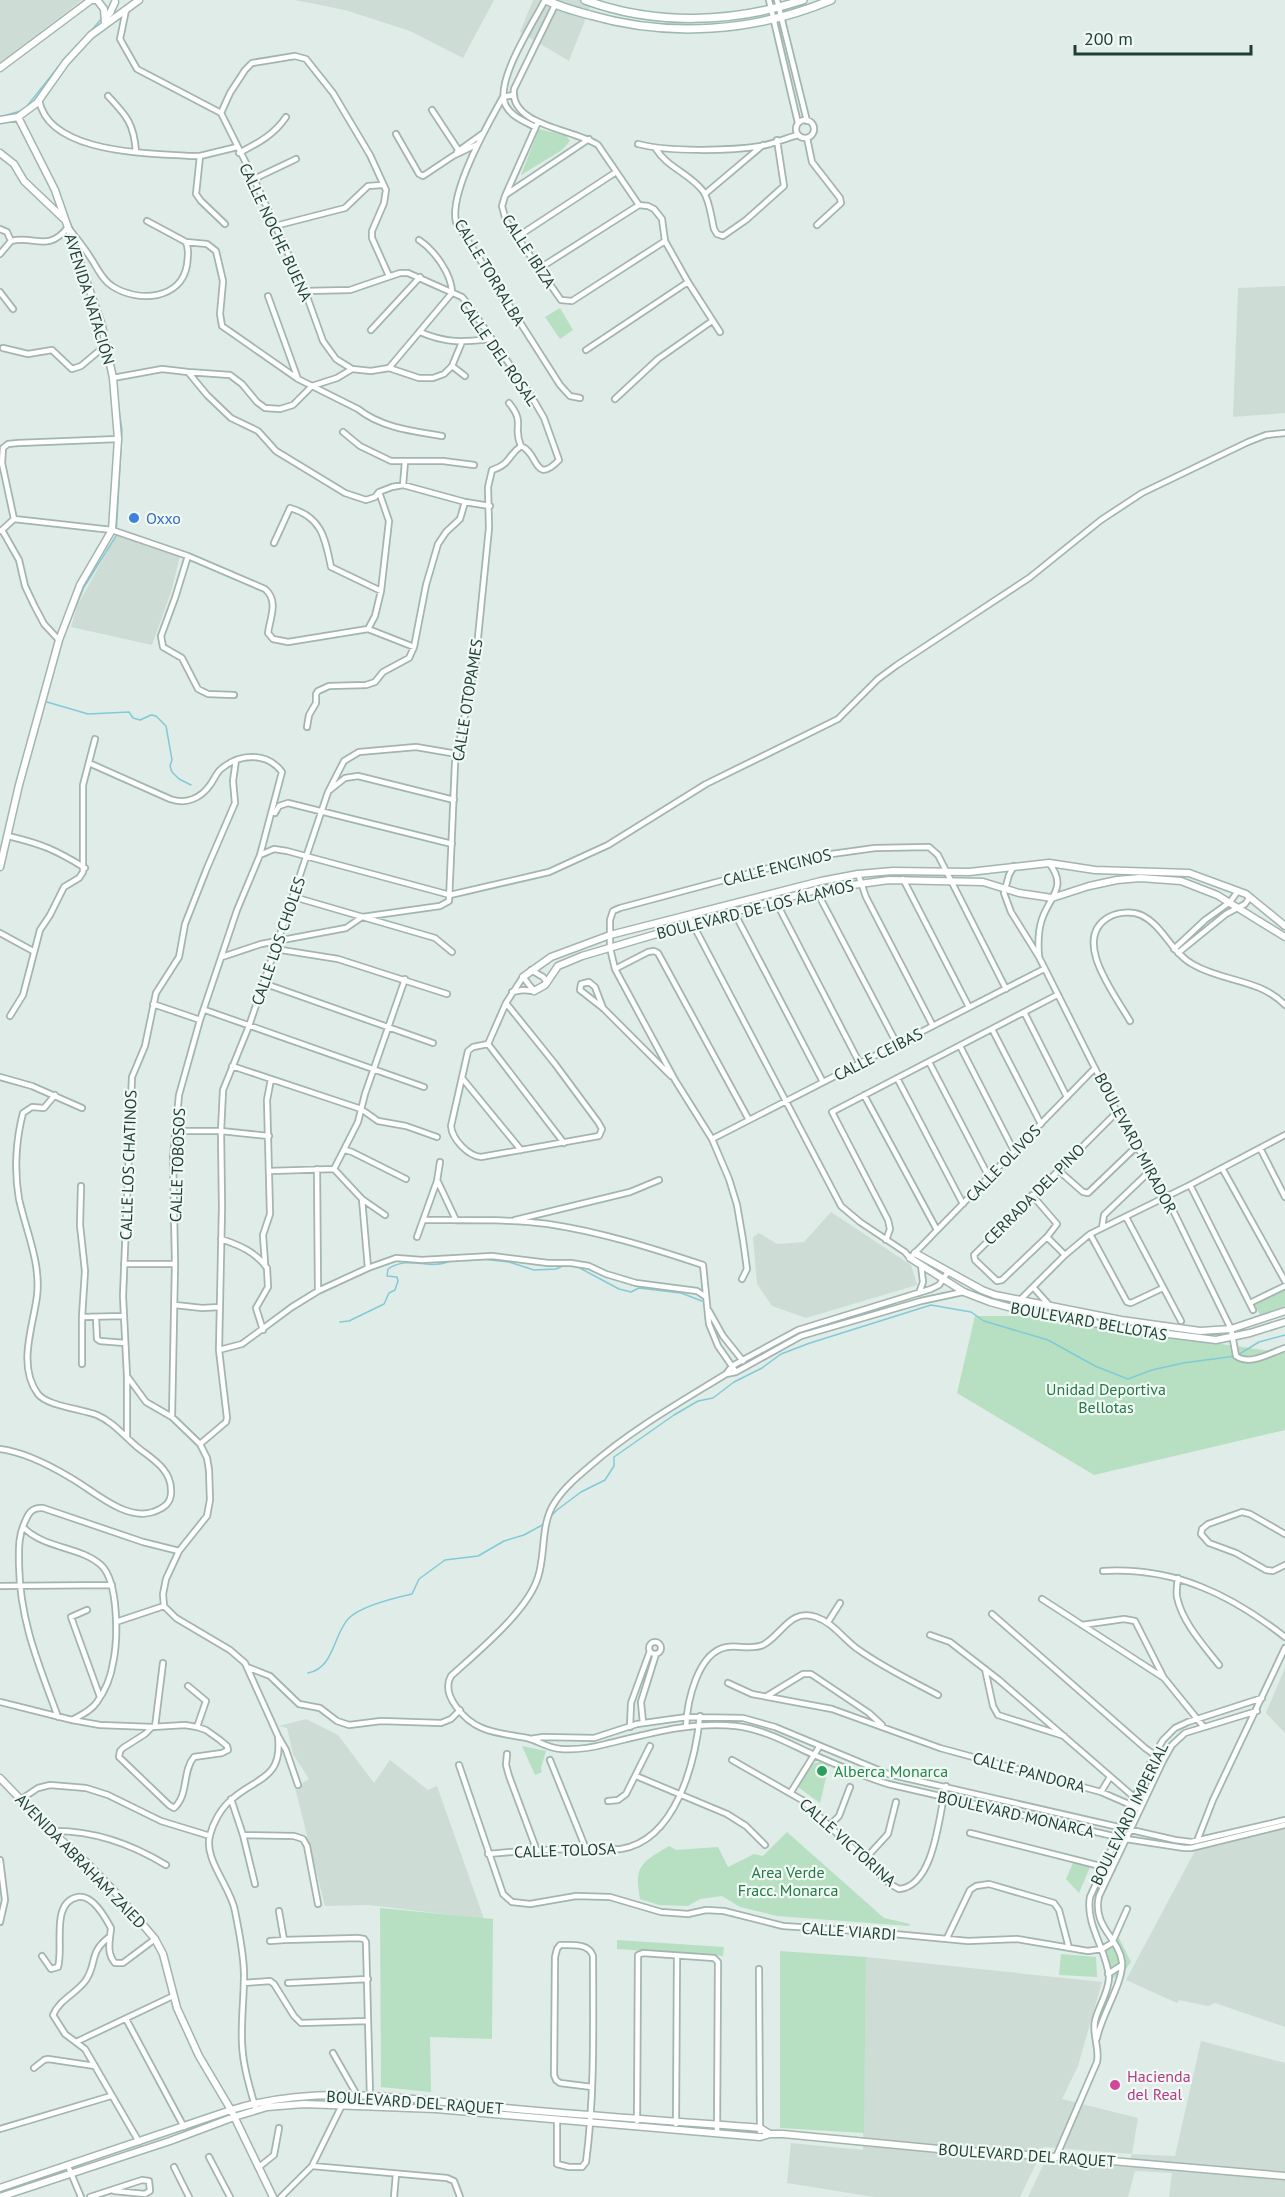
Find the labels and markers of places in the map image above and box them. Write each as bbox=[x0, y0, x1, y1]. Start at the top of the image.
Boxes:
place label: Oxxo bbox=[146, 508, 181, 528]
marker: Oxxo bbox=[127, 511, 141, 525]
place label: Alberca Monarca bbox=[834, 1761, 948, 1781]
marker: Alberca Monarca bbox=[815, 1764, 829, 1778]
place label: Hacienda del Real bbox=[1127, 2066, 1191, 2104]
marker: Hacienda del Real bbox=[1108, 2078, 1122, 2092]

